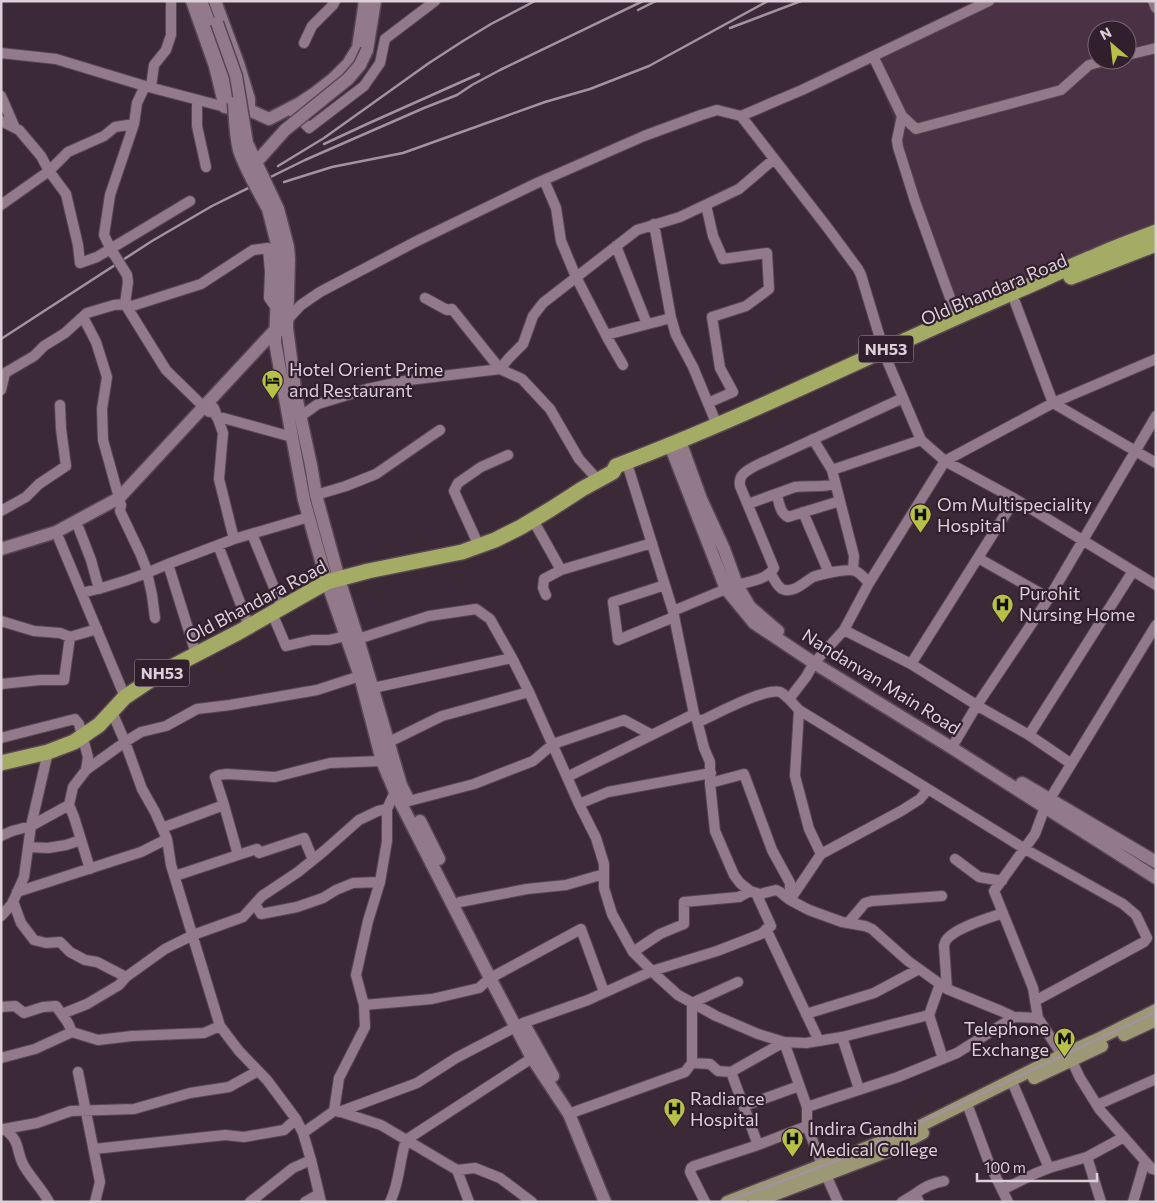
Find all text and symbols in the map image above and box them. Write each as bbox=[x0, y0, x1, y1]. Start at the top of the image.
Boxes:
north arrow bbox=[1087, 20, 1137, 70]
text: N bbox=[1097, 23, 1114, 43]
street label: Old Bhandara Road bbox=[917, 248, 1070, 330]
road number: NH53 bbox=[858, 336, 914, 362]
place label: Hotel Orient Prime and Restaurant bbox=[289, 358, 443, 401]
hotel icon: Hotel Orient Prime and Restaurant bbox=[261, 368, 285, 399]
place label: Om Multispeciality Hospital bbox=[937, 493, 1092, 536]
hospital icon: Om Multispeciality Hospital bbox=[909, 503, 933, 534]
street label: Old Bhandara Road bbox=[181, 555, 330, 648]
place label: Purohit Nursing Home bbox=[1019, 582, 1135, 625]
hospital icon: Purohit Nursing Home bbox=[991, 592, 1015, 623]
street label: Nandanvan Main Road bbox=[798, 624, 965, 739]
road number: NH53 bbox=[134, 660, 190, 686]
place label: Telephone Exchange bbox=[964, 1017, 1049, 1060]
metro station icon: Telephone Exchange bbox=[1053, 1027, 1077, 1058]
place label: Radiance Hospital bbox=[690, 1087, 765, 1130]
hospital icon: Radiance Hospital bbox=[662, 1097, 686, 1128]
place label: Indira Gandhi Medical College bbox=[809, 1117, 938, 1160]
hospital icon: Indira Gandhi Medical College bbox=[781, 1127, 805, 1158]
scale bar bbox=[977, 1150, 1097, 1182]
text: 100 m bbox=[984, 1158, 1026, 1176]

